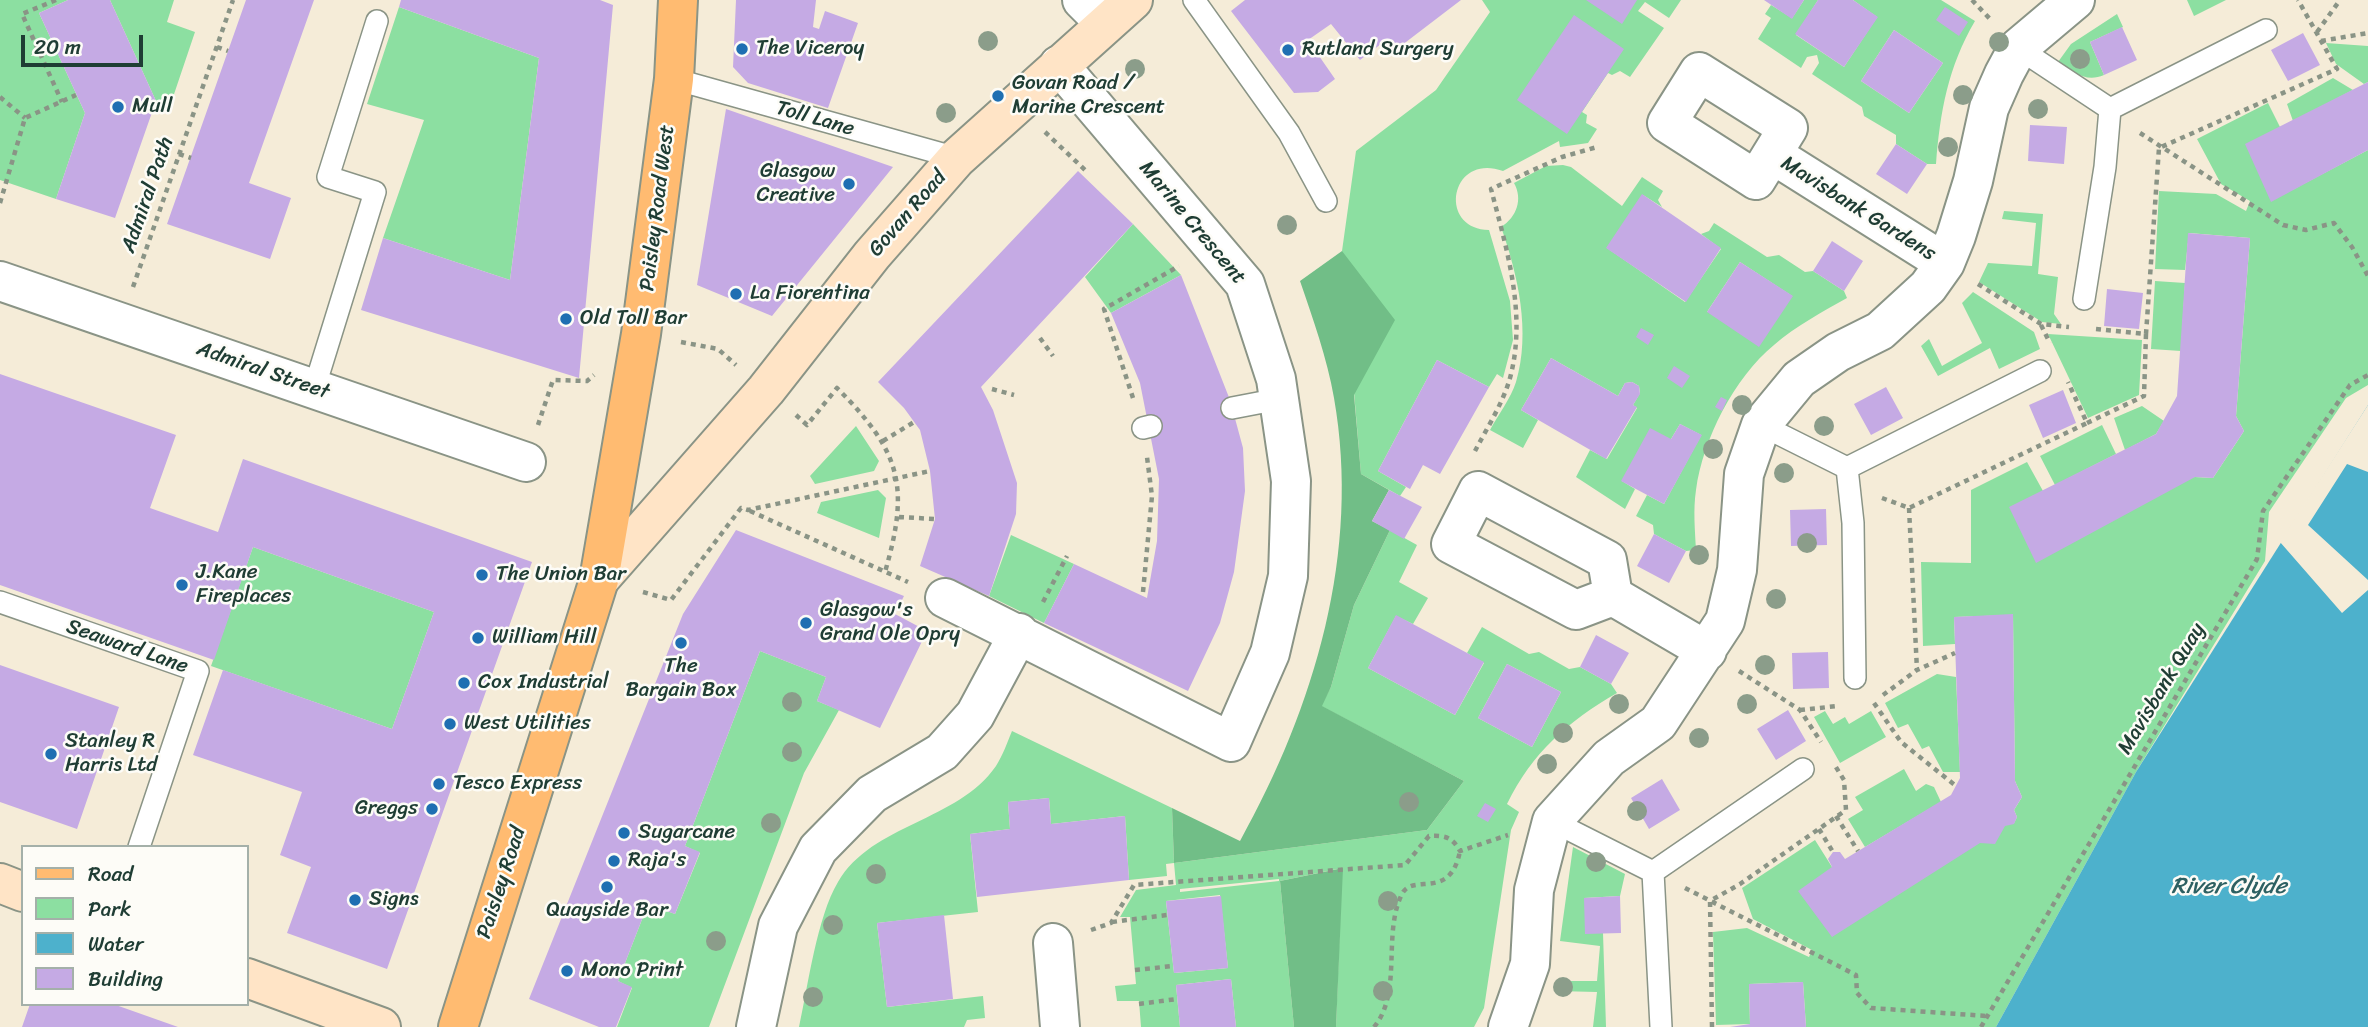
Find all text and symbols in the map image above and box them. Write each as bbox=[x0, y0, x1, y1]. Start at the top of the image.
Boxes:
scale bar bbox=[24, 21, 147, 65]
text: 20 m bbox=[34, 28, 81, 66]
place label: The Viceroy bbox=[756, 36, 864, 62]
place label: Rutland Surgery bbox=[1302, 37, 1454, 63]
marker: The Viceroy bbox=[734, 41, 750, 57]
marker: Rutland Surgery bbox=[1280, 42, 1296, 58]
place label: Govan Road / Marine Crescent bbox=[1012, 71, 1165, 121]
marker: Govan Road / Marine Crescent bbox=[990, 88, 1006, 104]
place label: Mull bbox=[132, 94, 172, 120]
street label: Toll Lane bbox=[773, 96, 857, 142]
marker: Mull bbox=[110, 99, 126, 115]
street label: Paisley Road West bbox=[635, 123, 681, 293]
street label: Admiral Path bbox=[116, 134, 180, 256]
street label: Mavisbank Gardens bbox=[1776, 151, 1940, 267]
street label: Marine Crescent bbox=[1133, 156, 1251, 290]
place label: Glasgow Creative bbox=[756, 159, 835, 209]
street label: Govan Road bbox=[864, 166, 952, 262]
marker: Glasgow Creative bbox=[841, 176, 857, 192]
place label: La Fiorentina bbox=[750, 281, 870, 307]
marker: La Fiorentina bbox=[728, 286, 744, 302]
place label: Old Toll Bar bbox=[580, 306, 686, 332]
marker: Old Toll Bar bbox=[558, 311, 574, 327]
street label: Admiral Street bbox=[193, 337, 333, 405]
place label: J.Kane Fireplaces bbox=[196, 560, 291, 610]
place label: The Union Bar bbox=[496, 562, 626, 588]
marker: The Union Bar bbox=[474, 567, 490, 583]
marker: J.Kane Fireplaces bbox=[174, 577, 190, 593]
place label: Glasgow's Grand Ole Opry bbox=[820, 598, 960, 648]
street label: Seaward Lane bbox=[63, 614, 191, 680]
marker: Glasgow's Grand Ole Opry bbox=[798, 615, 814, 631]
street label: Mavisbank Quay bbox=[2113, 619, 2211, 759]
place label: William Hill bbox=[492, 625, 597, 651]
marker: William Hill bbox=[470, 630, 486, 646]
marker: The Bargain Box bbox=[673, 635, 689, 651]
place label: The Bargain Box bbox=[626, 654, 736, 704]
place label: Cox Industrial bbox=[478, 670, 609, 696]
marker: Cox Industrial bbox=[456, 675, 472, 691]
place label: West Utilities bbox=[464, 711, 591, 737]
marker: West Utilities bbox=[442, 716, 458, 732]
place label: Stanley R Harris Ltd bbox=[65, 729, 157, 779]
marker: Stanley R Harris Ltd bbox=[43, 746, 59, 762]
place label: Tesco Express bbox=[453, 771, 582, 797]
marker: Tesco Express bbox=[431, 776, 447, 792]
place label: Greggs bbox=[355, 796, 418, 822]
marker: Greggs bbox=[424, 801, 440, 817]
place label: Sugarcane bbox=[638, 820, 735, 846]
street label: Paisley Road bbox=[472, 824, 532, 942]
marker: Sugarcane bbox=[616, 825, 632, 841]
legend bbox=[21, 845, 248, 1006]
place label: Raja's bbox=[628, 848, 686, 874]
marker: Raja's bbox=[606, 853, 622, 869]
text: Road bbox=[88, 855, 133, 893]
water label: River Clyde bbox=[2171, 873, 2287, 901]
marker: Quayside Bar bbox=[599, 879, 615, 895]
place label: Signs bbox=[369, 887, 419, 913]
text: Park bbox=[88, 890, 131, 928]
marker: Signs bbox=[347, 892, 363, 908]
place label: Quayside Bar bbox=[546, 898, 668, 924]
text: Water bbox=[88, 925, 143, 963]
place label: Mono Print bbox=[581, 958, 683, 984]
text: Building bbox=[88, 960, 163, 998]
marker: Mono Print bbox=[559, 963, 575, 979]

